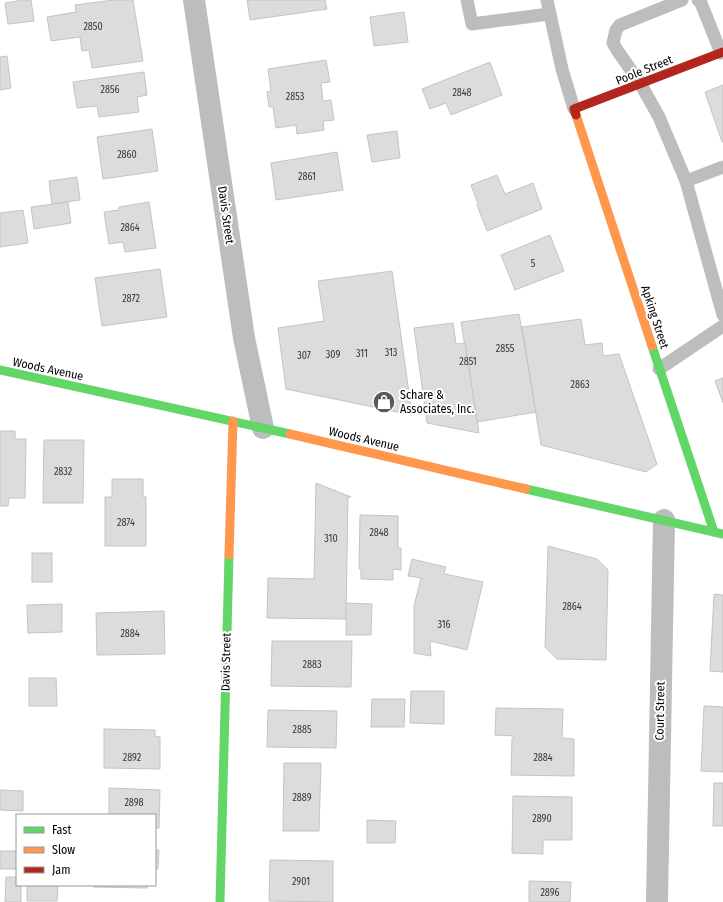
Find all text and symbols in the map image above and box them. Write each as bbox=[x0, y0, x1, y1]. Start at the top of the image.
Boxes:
house number: 2850 bbox=[83, 21, 103, 33]
street label: Poole Street bbox=[614, 52, 674, 88]
house number: 2856 bbox=[101, 84, 120, 96]
house number: 2848 bbox=[452, 87, 472, 99]
house number: 2853 bbox=[286, 91, 305, 103]
house number: 2860 bbox=[117, 149, 137, 161]
house number: 2861 bbox=[298, 171, 316, 183]
street label: Davis Street bbox=[215, 185, 237, 245]
house number: 2864 bbox=[120, 222, 140, 234]
house number: 5 bbox=[531, 258, 536, 270]
street label: Apking Street bbox=[638, 284, 672, 350]
house number: 2872 bbox=[122, 293, 140, 305]
house number: 2855 bbox=[496, 343, 515, 355]
house number: 313 bbox=[385, 347, 398, 359]
house number: 311 bbox=[356, 348, 368, 360]
house number: 309 bbox=[326, 349, 340, 361]
house number: 307 bbox=[297, 350, 311, 362]
street label: Woods Avenue bbox=[11, 355, 85, 383]
house number: 2851 bbox=[459, 356, 477, 368]
house number: 2863 bbox=[571, 379, 590, 391]
place label: Schare & Associates, Inc. bbox=[400, 388, 475, 416]
shop icon: Schare & Associates, Inc. bbox=[371, 389, 397, 415]
street label: Woods Avenue bbox=[327, 424, 401, 454]
house number: 2832 bbox=[54, 466, 73, 478]
house number: 2874 bbox=[117, 517, 135, 529]
house number: 2848 bbox=[369, 527, 389, 539]
house number: 310 bbox=[324, 533, 338, 545]
house number: 2864 bbox=[562, 601, 582, 613]
house number: 316 bbox=[437, 619, 451, 631]
house number: 2884 bbox=[120, 628, 140, 640]
street label: Davis Street bbox=[218, 633, 234, 691]
house number: 2883 bbox=[303, 659, 322, 671]
street label: Court Street bbox=[652, 681, 668, 741]
house number: 2885 bbox=[293, 724, 312, 736]
house number: 2892 bbox=[123, 752, 142, 764]
house number: 2884 bbox=[533, 752, 553, 764]
house number: 2889 bbox=[292, 792, 312, 804]
house number: 2898 bbox=[124, 797, 144, 809]
house number: 2890 bbox=[532, 813, 552, 825]
legend bbox=[16, 814, 156, 886]
text: Fast bbox=[52, 823, 71, 837]
text: Slow bbox=[52, 843, 75, 857]
text: Jam bbox=[52, 863, 70, 877]
house number: 2901 bbox=[292, 876, 310, 888]
house number: 2896 bbox=[540, 887, 560, 899]

